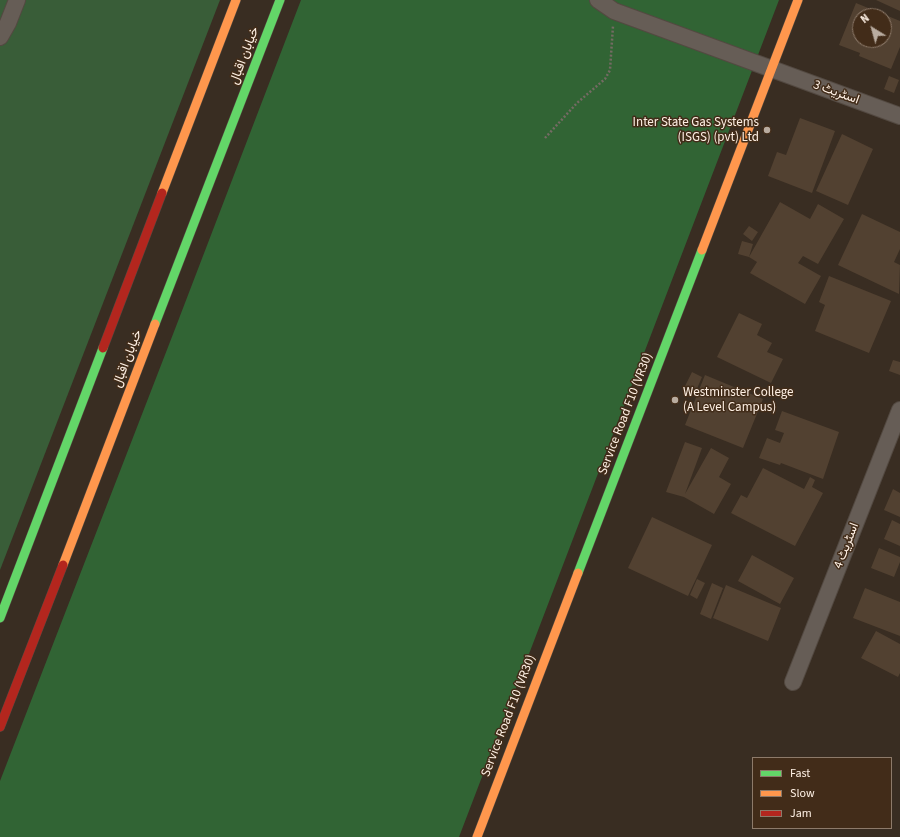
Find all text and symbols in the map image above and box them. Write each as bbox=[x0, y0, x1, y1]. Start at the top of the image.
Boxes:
north arrow bbox=[852, 8, 892, 48]
text: N bbox=[858, 11, 873, 27]
street label: خیابان اقبال bbox=[227, 25, 263, 87]
street label: اسٹریٹ 3 bbox=[811, 77, 861, 109]
place label: Inter State Gas Systems (ISGS) (pvt) Ltd bbox=[633, 115, 759, 146]
marker: Inter State Gas Systems (ISGS) (pvt) Ltd bbox=[762, 125, 772, 135]
street label: خیابان اقبال bbox=[110, 328, 146, 390]
street label: Service Road F10 (VR30) bbox=[596, 351, 656, 477]
place label: Westminster College (A Level Campus) bbox=[683, 385, 794, 416]
marker: Westminster College (A Level Campus) bbox=[670, 395, 680, 405]
street label: اسٹریٹ 4 bbox=[831, 521, 863, 571]
street label: Service Road F10 (VR30) bbox=[479, 653, 539, 779]
legend bbox=[752, 757, 892, 829]
text: Fast bbox=[790, 765, 810, 782]
text: Slow bbox=[790, 785, 815, 802]
text: Jam bbox=[790, 805, 812, 822]

